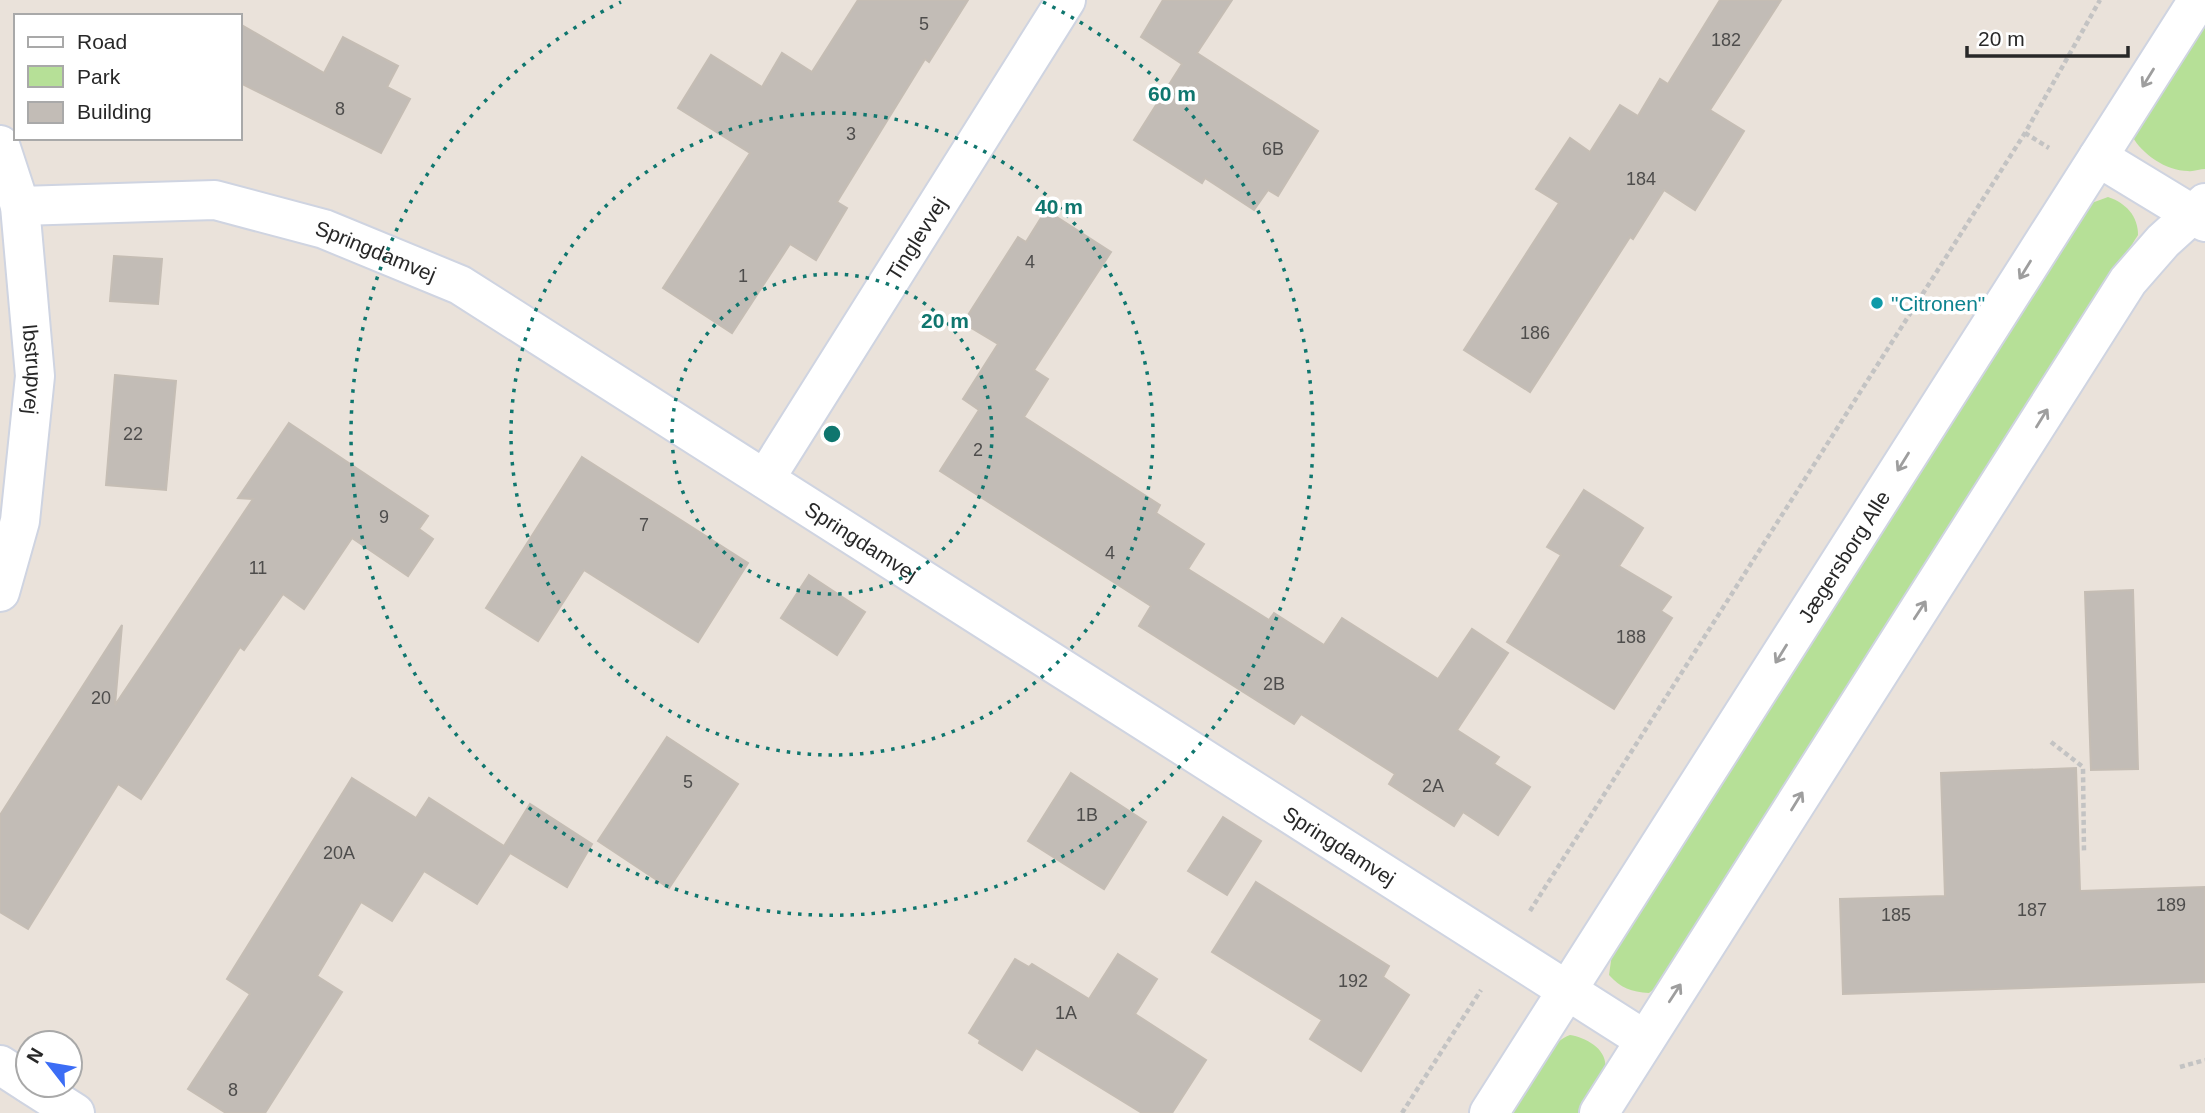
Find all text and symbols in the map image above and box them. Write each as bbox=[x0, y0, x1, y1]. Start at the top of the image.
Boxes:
legend bbox=[14, 14, 242, 140]
house number: 5 bbox=[919, 14, 929, 34]
scale bar bbox=[1967, 14, 2128, 58]
text: 20 m bbox=[1978, 27, 2025, 50]
text: Road bbox=[77, 30, 127, 53]
house number: 182 bbox=[1711, 30, 1741, 50]
text: Park bbox=[77, 65, 121, 88]
one-way arrow bbox=[2140, 68, 2154, 88]
text: 60 m bbox=[1148, 82, 1196, 105]
house number: 8 bbox=[335, 99, 345, 119]
text: Building bbox=[77, 100, 152, 123]
house number: 3 bbox=[846, 124, 856, 144]
house number: 6B bbox=[1262, 139, 1284, 159]
house number: 184 bbox=[1626, 169, 1656, 189]
street label: Tinglevvej bbox=[881, 193, 951, 284]
text: 40 m bbox=[1035, 195, 1083, 218]
street label: Springdamvej bbox=[313, 216, 440, 285]
house number: 4 bbox=[1025, 252, 1035, 272]
one-way arrow bbox=[2018, 260, 2033, 279]
house number: 1 bbox=[738, 266, 748, 286]
place label: "Citronen" bbox=[1891, 292, 1985, 315]
marker: "Citronen" bbox=[1869, 295, 1885, 311]
text: 20 m bbox=[921, 309, 969, 332]
street label: Ibstrupvej bbox=[19, 323, 46, 416]
house number: 186 bbox=[1520, 323, 1550, 343]
one-way arrow bbox=[2035, 408, 2049, 428]
centre of rings bbox=[820, 422, 844, 446]
house number: 22 bbox=[123, 424, 143, 444]
house number: 2 bbox=[973, 440, 983, 460]
one-way arrow bbox=[1896, 452, 1911, 471]
street label: Jægersborg Alle bbox=[1793, 486, 1894, 627]
street label: Springdamvej bbox=[801, 497, 922, 585]
house number: 9 bbox=[379, 507, 389, 527]
house number: 7 bbox=[639, 515, 649, 535]
house number: 4 bbox=[1105, 543, 1115, 563]
house number: 11 bbox=[249, 558, 267, 578]
one-way arrow bbox=[1913, 600, 1927, 620]
house number: 188 bbox=[1616, 627, 1646, 647]
one-way arrow bbox=[1774, 644, 1789, 663]
house number: 2B bbox=[1263, 674, 1285, 694]
house number: 20 bbox=[91, 688, 111, 708]
house number: 5 bbox=[683, 772, 693, 792]
house number: 2A bbox=[1422, 776, 1444, 796]
one-way arrow bbox=[1791, 792, 1805, 812]
street label: Springdamvej bbox=[1279, 801, 1400, 890]
house number: 1B bbox=[1076, 805, 1098, 825]
house number: 20A bbox=[323, 843, 355, 863]
house number: 189 bbox=[2156, 895, 2186, 915]
house number: 187 bbox=[2017, 900, 2047, 920]
house number: 185 bbox=[1881, 905, 1911, 925]
house number: 192 bbox=[1338, 971, 1368, 991]
one-way arrow bbox=[1668, 984, 1682, 1004]
house number: 1A bbox=[1055, 1003, 1077, 1023]
north arrow bbox=[14, 1029, 84, 1099]
text: N bbox=[22, 1044, 47, 1067]
house number: 8 bbox=[228, 1080, 238, 1100]

